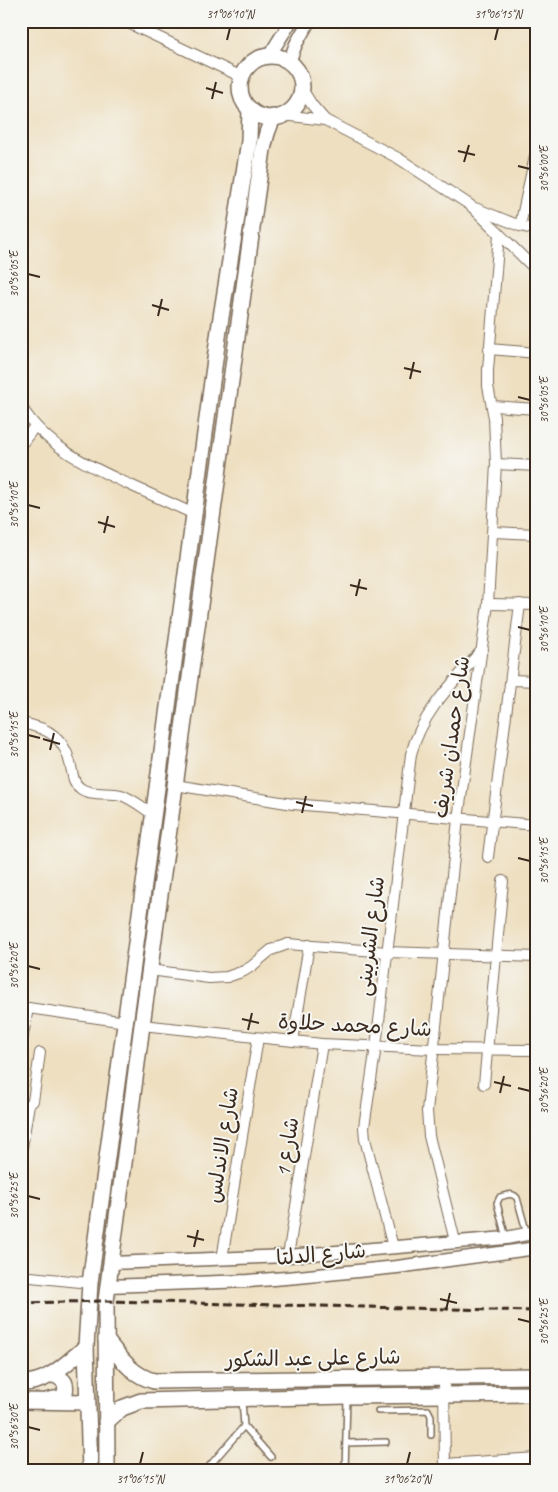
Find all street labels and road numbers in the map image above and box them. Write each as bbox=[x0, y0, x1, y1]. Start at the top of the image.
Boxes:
street label: شارع حمدان شريف bbox=[427, 654, 477, 820]
street label: شارع الشربينى bbox=[350, 875, 392, 998]
street label: شارع محمد حلاوة bbox=[277, 1008, 433, 1044]
street label: شارع الاندلس bbox=[200, 1085, 246, 1205]
street label: شارع 1 bbox=[269, 1115, 307, 1179]
street label: شارع الدلتا bbox=[275, 1237, 367, 1273]
street label: شارع على عبد الشكور bbox=[223, 1343, 401, 1375]

